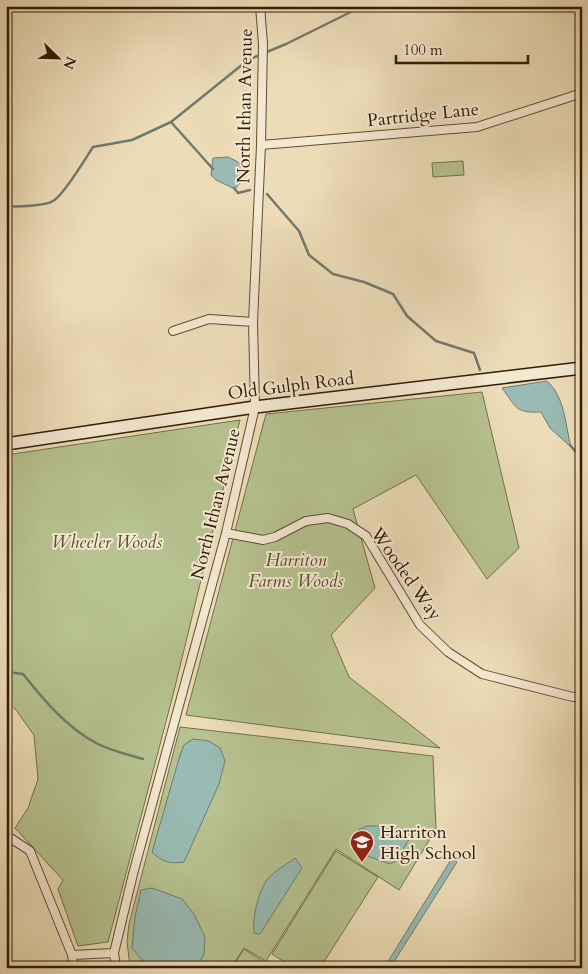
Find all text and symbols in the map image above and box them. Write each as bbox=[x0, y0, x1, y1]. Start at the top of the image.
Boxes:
street label: North Ithan Avenue bbox=[231, 28, 259, 184]
north arrow bbox=[32, 32, 82, 82]
scale bar bbox=[396, 32, 528, 64]
text: 100 m bbox=[403, 40, 443, 60]
text: N bbox=[58, 54, 81, 72]
street label: Partridge Lane bbox=[366, 97, 480, 133]
street label: Old Gulph Road bbox=[226, 366, 356, 406]
street label: North Ithan Avenue bbox=[185, 426, 247, 582]
street label: Wooded Way bbox=[364, 521, 448, 626]
park label: Wheeler Woods bbox=[52, 530, 162, 555]
park label: Harriton Farms Woods bbox=[249, 548, 343, 594]
place label: Harriton High School bbox=[380, 820, 476, 866]
school or university icon: Harriton High School bbox=[349, 829, 375, 863]

